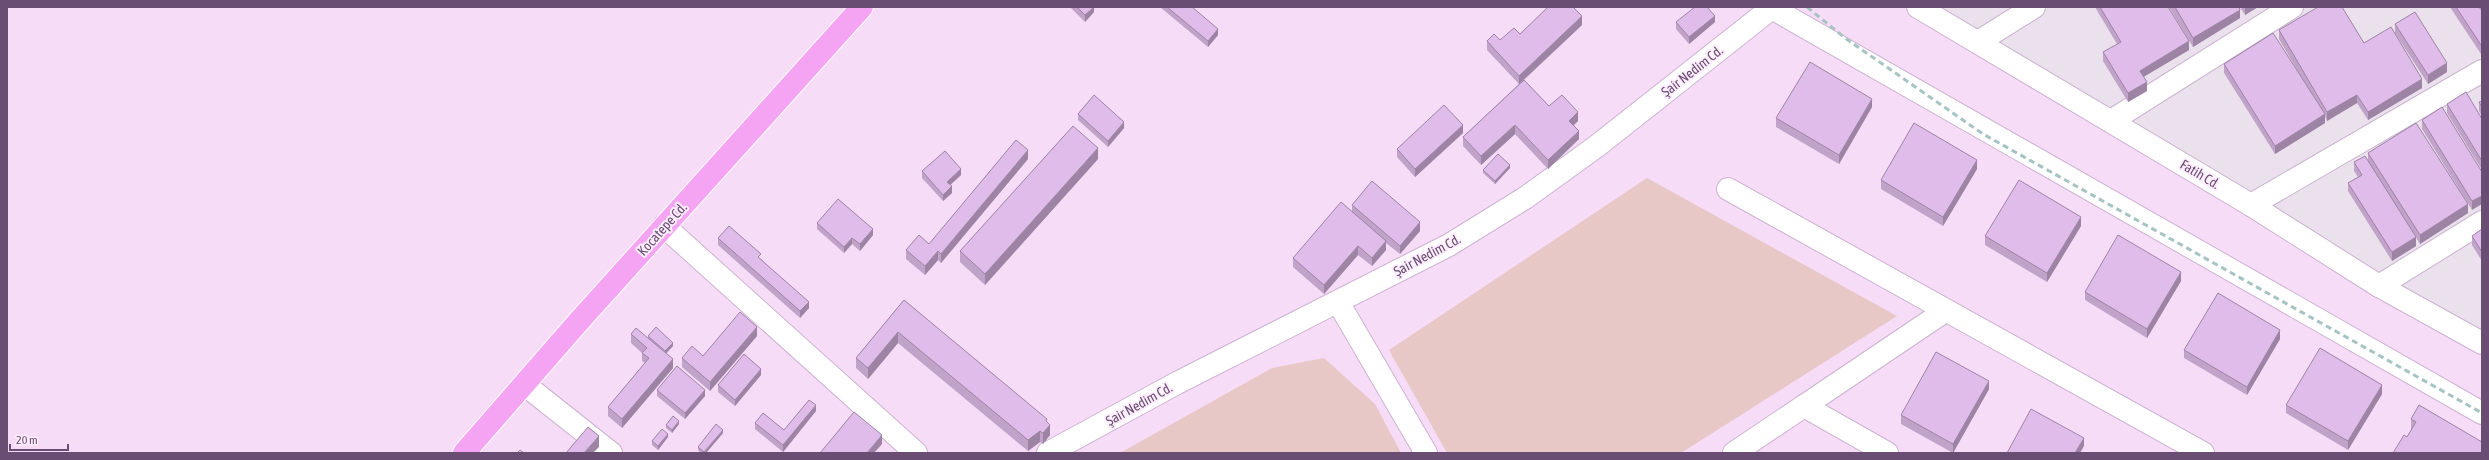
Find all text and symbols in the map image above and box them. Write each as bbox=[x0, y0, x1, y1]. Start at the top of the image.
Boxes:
street label: Şair Nedim Cd. bbox=[1658, 42, 1726, 100]
street label: Fatih Cd. bbox=[2177, 156, 2223, 192]
street label: Kocatepe Cd. bbox=[634, 199, 690, 259]
street label: Şair Nedim Cd. bbox=[1391, 231, 1463, 279]
street label: Şair Nedim Cd. bbox=[1103, 379, 1175, 429]
scale bar bbox=[10, 426, 68, 452]
text: 20 m bbox=[16, 433, 38, 447]

